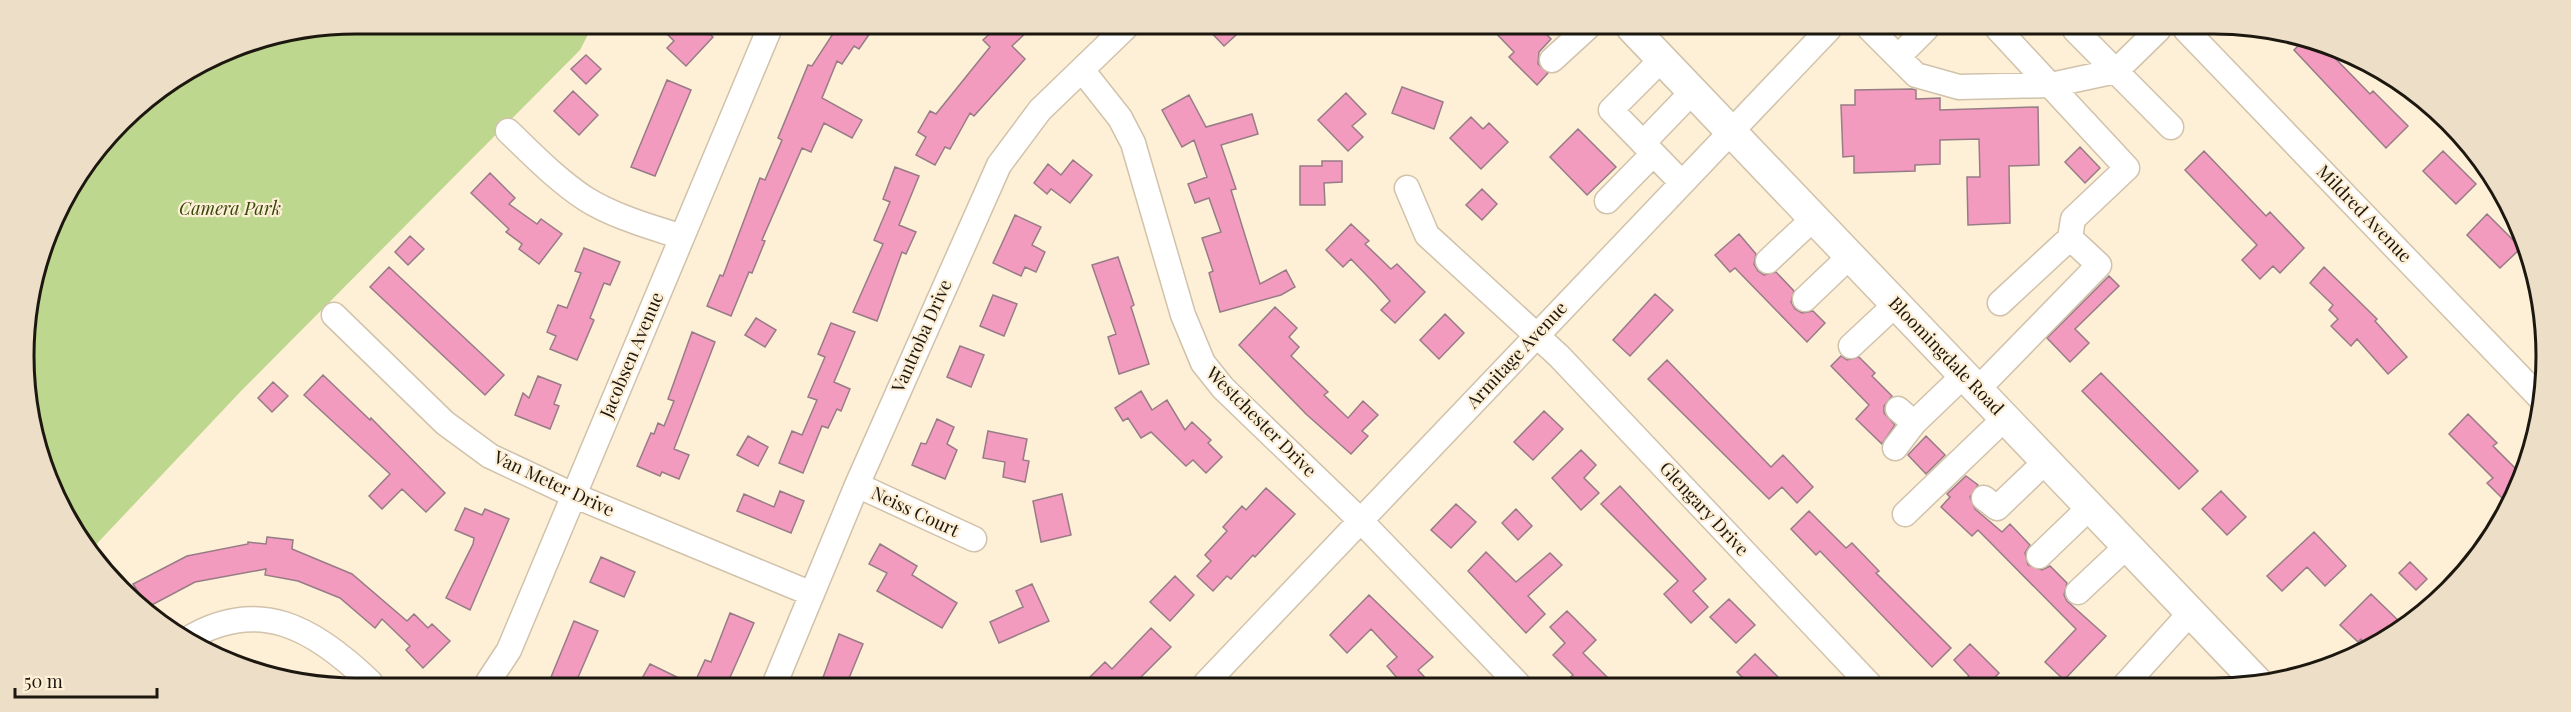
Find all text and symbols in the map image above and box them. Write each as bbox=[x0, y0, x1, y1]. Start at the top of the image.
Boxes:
street label: Mildred Avenue bbox=[2312, 159, 2417, 267]
park label: Camera Park bbox=[179, 196, 281, 220]
street label: Vantroba Drive bbox=[885, 275, 957, 397]
street label: Jacobsen Avenue bbox=[593, 288, 668, 422]
street label: Bloomingdale Road bbox=[1884, 291, 2010, 420]
street label: Armitage Avenue bbox=[1460, 296, 1572, 414]
street label: Westchester Drive bbox=[1201, 360, 1322, 482]
street label: Van Meter Drive bbox=[489, 444, 619, 522]
street label: Glengary Drive bbox=[1655, 456, 1755, 561]
street label: Neiss Court bbox=[868, 480, 964, 542]
scale bar bbox=[15, 661, 158, 699]
text: 50 m bbox=[24, 669, 63, 693]

